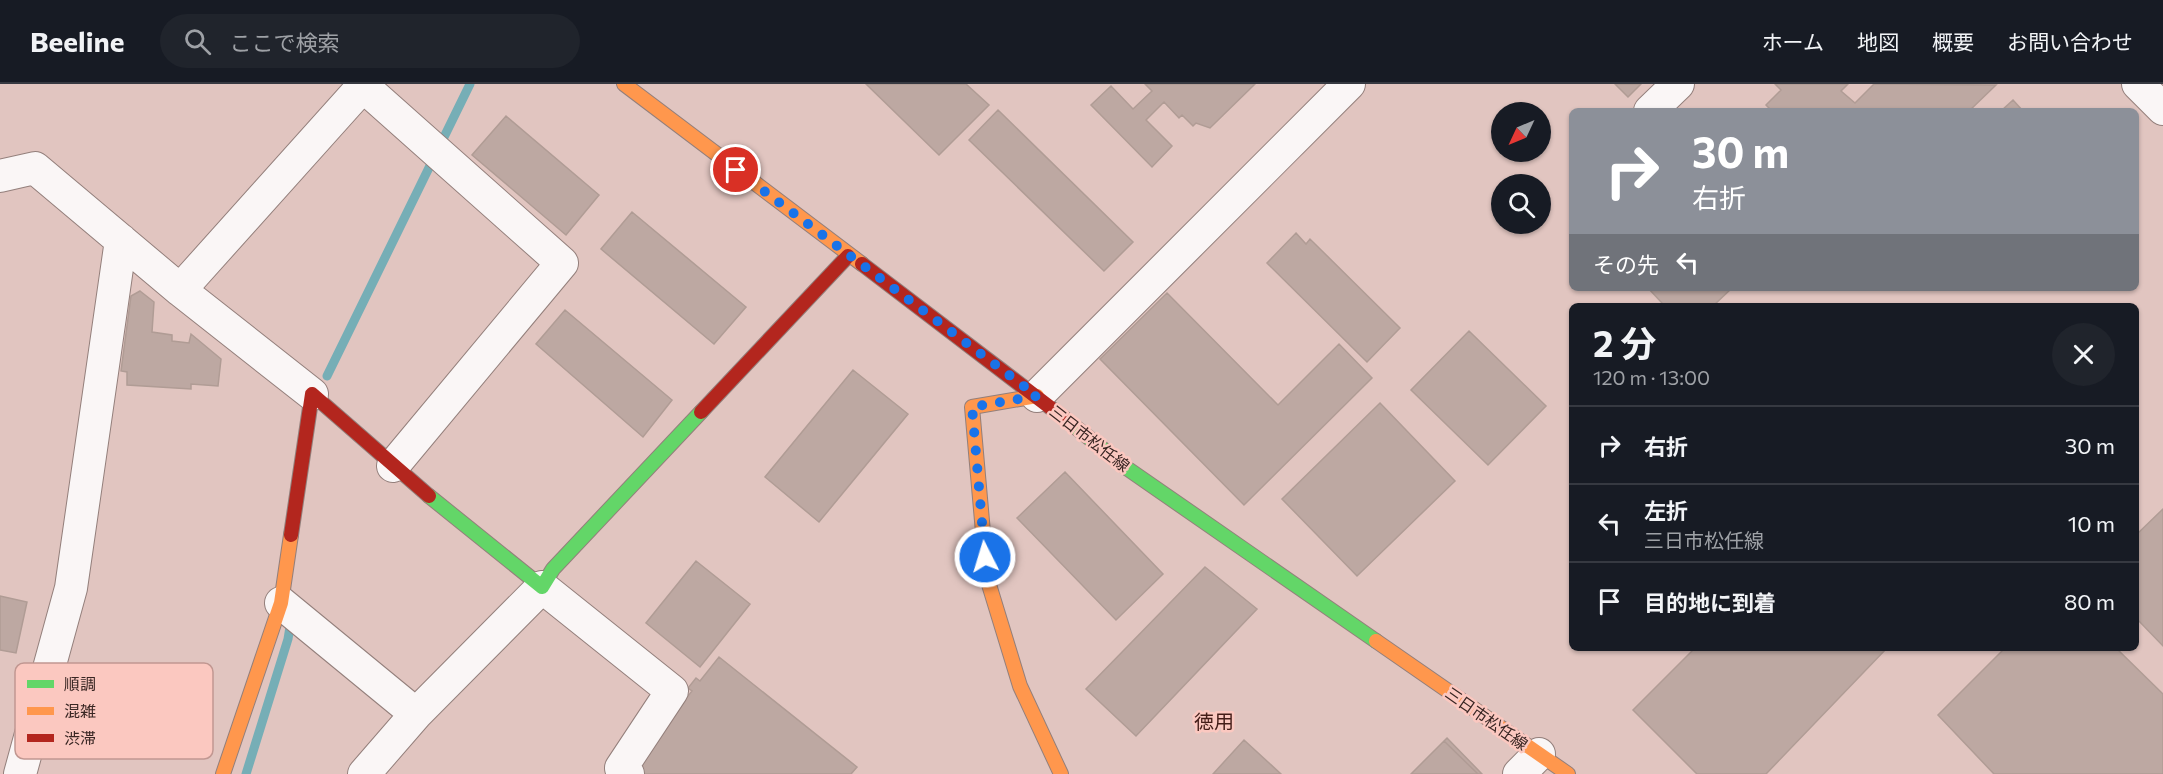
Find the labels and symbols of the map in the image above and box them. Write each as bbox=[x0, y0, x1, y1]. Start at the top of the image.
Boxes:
north arrow bbox=[1491, 102, 1551, 162]
pin bbox=[710, 144, 761, 195]
street label: 三日市松任線 bbox=[1046, 401, 1134, 475]
position arrow bbox=[953, 525, 1017, 589]
legend bbox=[15, 663, 213, 759]
text: 順調 bbox=[64, 674, 96, 693]
street label: 三日市松任線 bbox=[1442, 683, 1532, 753]
text: 混雑 bbox=[64, 701, 96, 720]
district label: 徳用 bbox=[1194, 709, 1234, 733]
text: 渋滞 bbox=[64, 728, 96, 747]

